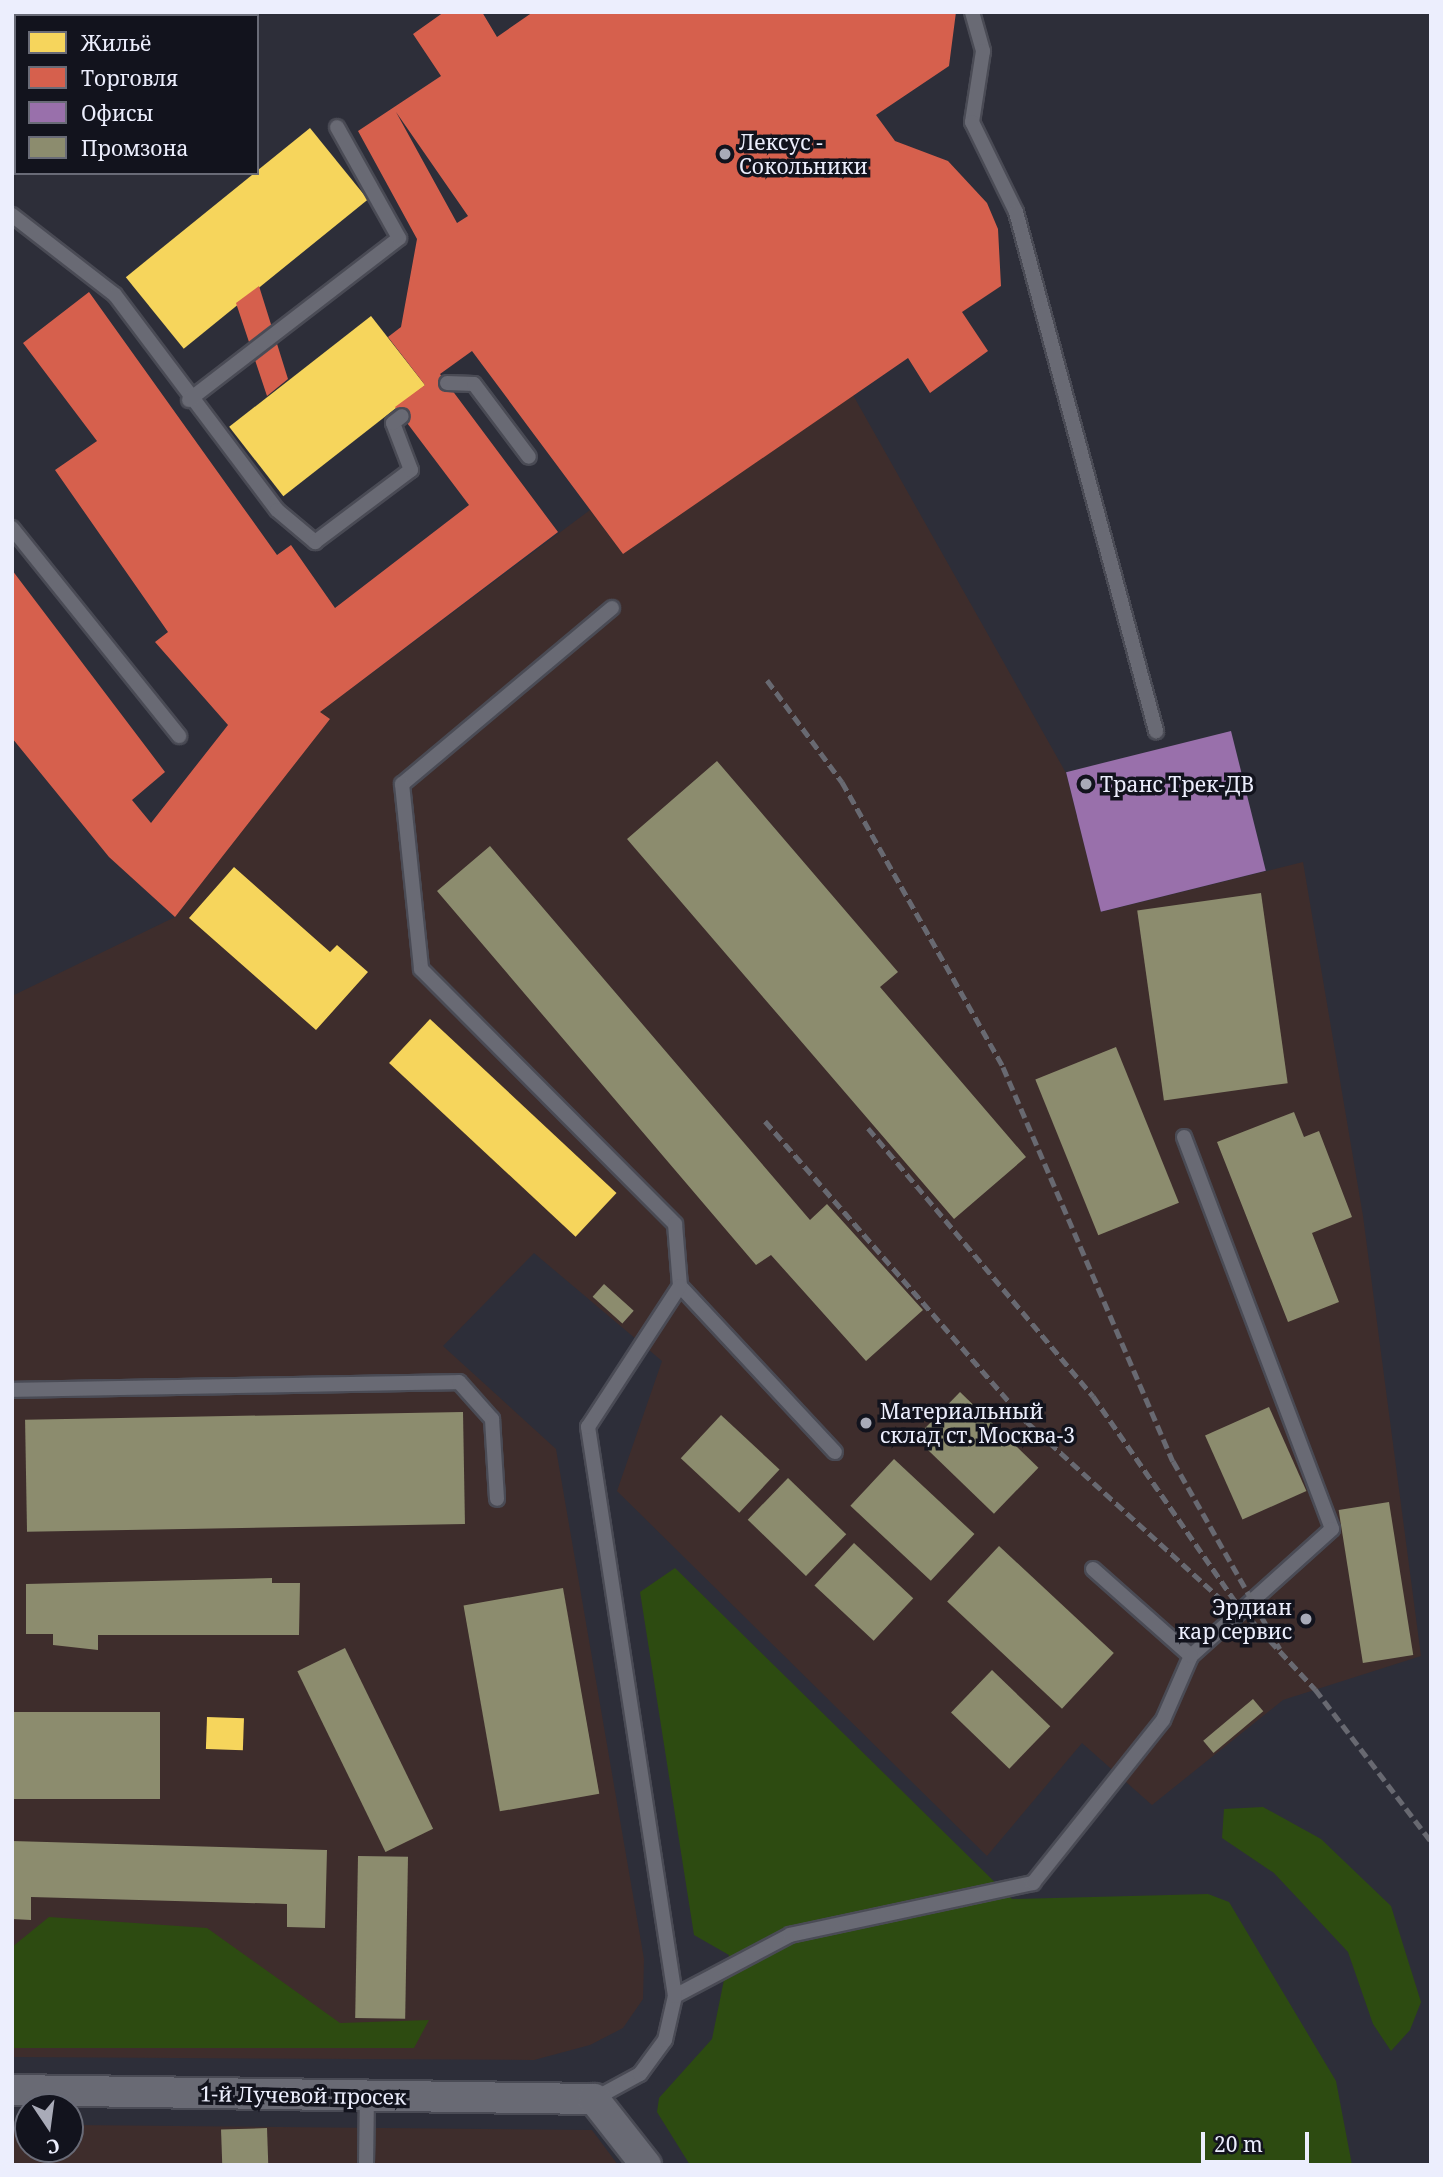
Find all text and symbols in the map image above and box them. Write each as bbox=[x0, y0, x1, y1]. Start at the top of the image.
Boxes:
legend bbox=[14, 14, 259, 175]
text: Жильё bbox=[81, 29, 151, 57]
text: Торговля bbox=[81, 64, 178, 92]
text: Офисы bbox=[81, 99, 153, 127]
place label: Лексус - Сокольники bbox=[739, 129, 868, 179]
text: Промзона bbox=[81, 134, 189, 162]
marker: Лексус - Сокольники bbox=[717, 146, 733, 162]
place label: Транс Трек-ДВ bbox=[1100, 771, 1254, 797]
marker: Транс Трек-ДВ bbox=[1078, 776, 1094, 792]
place label: Материальный склад ст. Москва-3 bbox=[880, 1398, 1075, 1448]
marker: Материальный склад ст. Москва-3 bbox=[858, 1415, 874, 1431]
place label: Эрдиан кар сервис bbox=[1178, 1594, 1292, 1644]
marker: Эрдиан кар сервис bbox=[1298, 1611, 1314, 1627]
street label: 1-й Лучевой просек bbox=[200, 2081, 406, 2109]
north arrow bbox=[14, 2093, 84, 2163]
scale bar bbox=[1205, 2118, 1314, 2162]
text: 20 m bbox=[1214, 2130, 1263, 2158]
text: С bbox=[44, 2132, 62, 2161]

